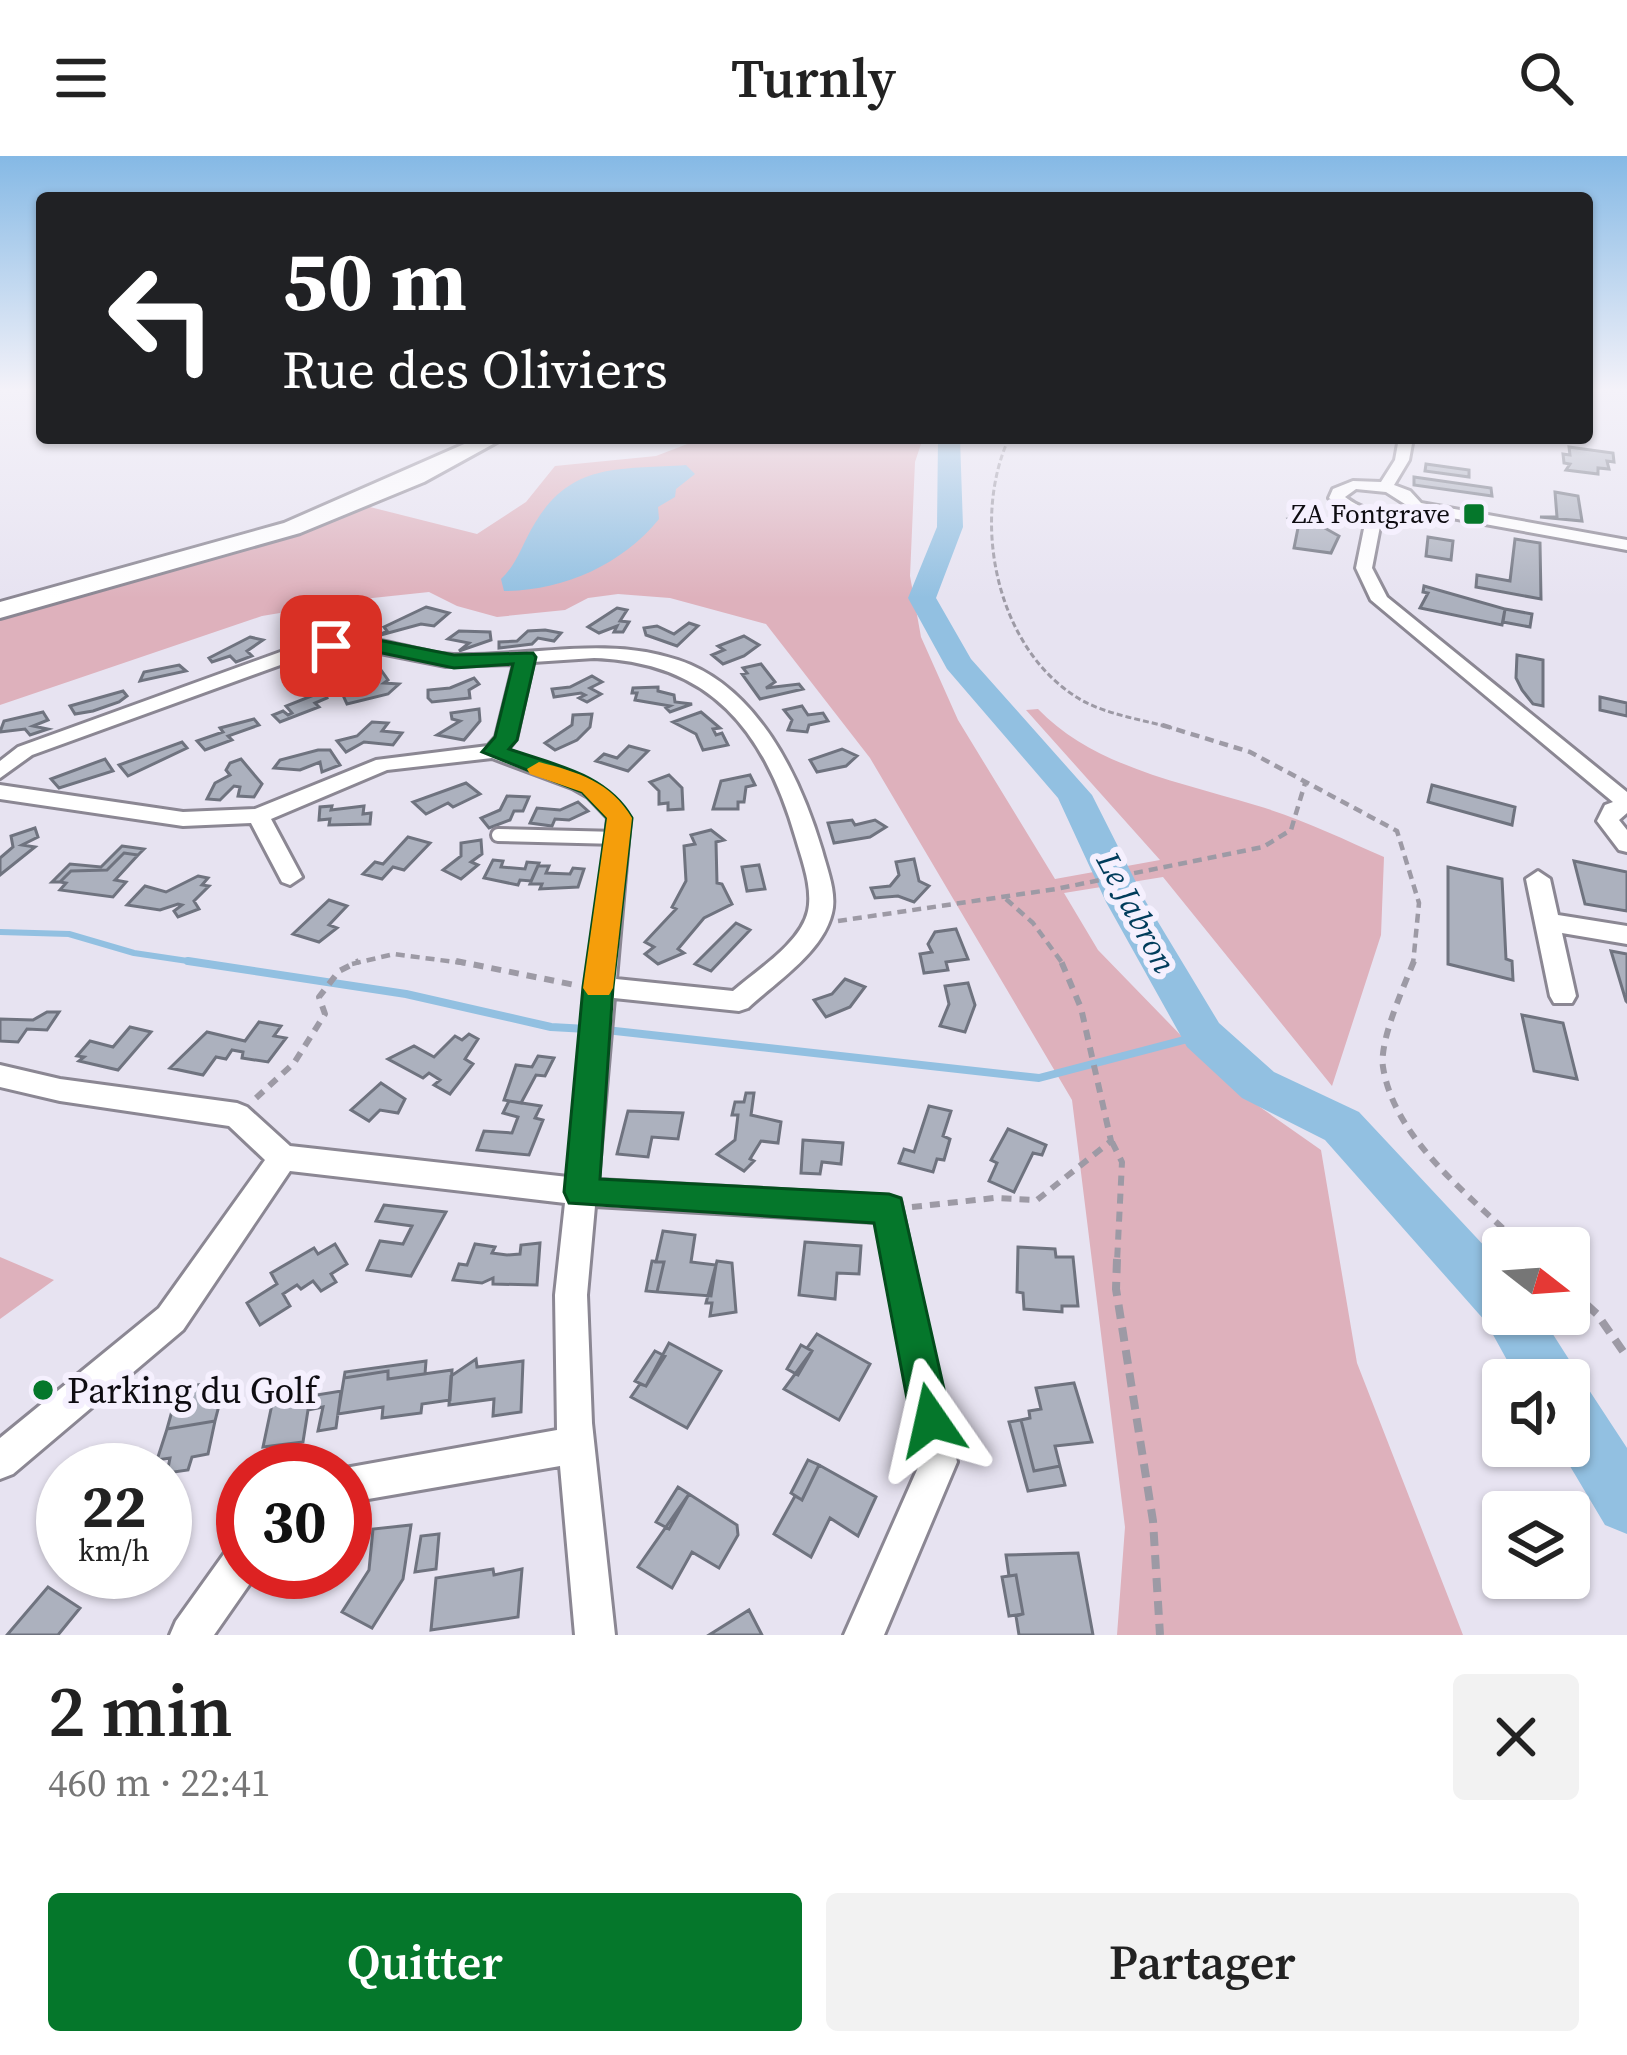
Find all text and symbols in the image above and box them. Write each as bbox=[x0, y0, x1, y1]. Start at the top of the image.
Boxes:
text: Turnly bbox=[731, 41, 896, 115]
icon: menu bbox=[48, 45, 114, 111]
icon: search bbox=[1513, 45, 1579, 111]
text: 50 m bbox=[282, 223, 467, 338]
icon: left bbox=[84, 240, 240, 396]
text: Rue des Oliviers bbox=[282, 332, 668, 406]
place label: ZA Fontgrave bbox=[1291, 495, 1450, 532]
marker: ZA Fontgrave bbox=[1461, 501, 1487, 527]
pin bbox=[280, 595, 382, 697]
icon: arrive bbox=[298, 613, 364, 679]
water label: Le Jabron bbox=[1085, 843, 1187, 981]
north arrow bbox=[1482, 1227, 1590, 1335]
map controls bbox=[1482, 1227, 1590, 1599]
position arrow bbox=[868, 1357, 994, 1483]
button: sound bbox=[1482, 1359, 1590, 1467]
place label: Parking du Golf bbox=[67, 1366, 321, 1415]
marker: Parking du Golf bbox=[30, 1377, 56, 1403]
speed limit sign: 30 bbox=[216, 1443, 372, 1599]
text: 22 bbox=[81, 1465, 147, 1547]
button: layers bbox=[1482, 1491, 1590, 1599]
text: km/h bbox=[78, 1530, 150, 1571]
text: 2 min bbox=[48, 1661, 233, 1760]
button: close bbox=[1453, 1674, 1579, 1800]
text: 460 m · 22:41 bbox=[48, 1756, 270, 1809]
button: Quitter bbox=[48, 1893, 802, 2031]
button: Partager bbox=[826, 1893, 1579, 2031]

